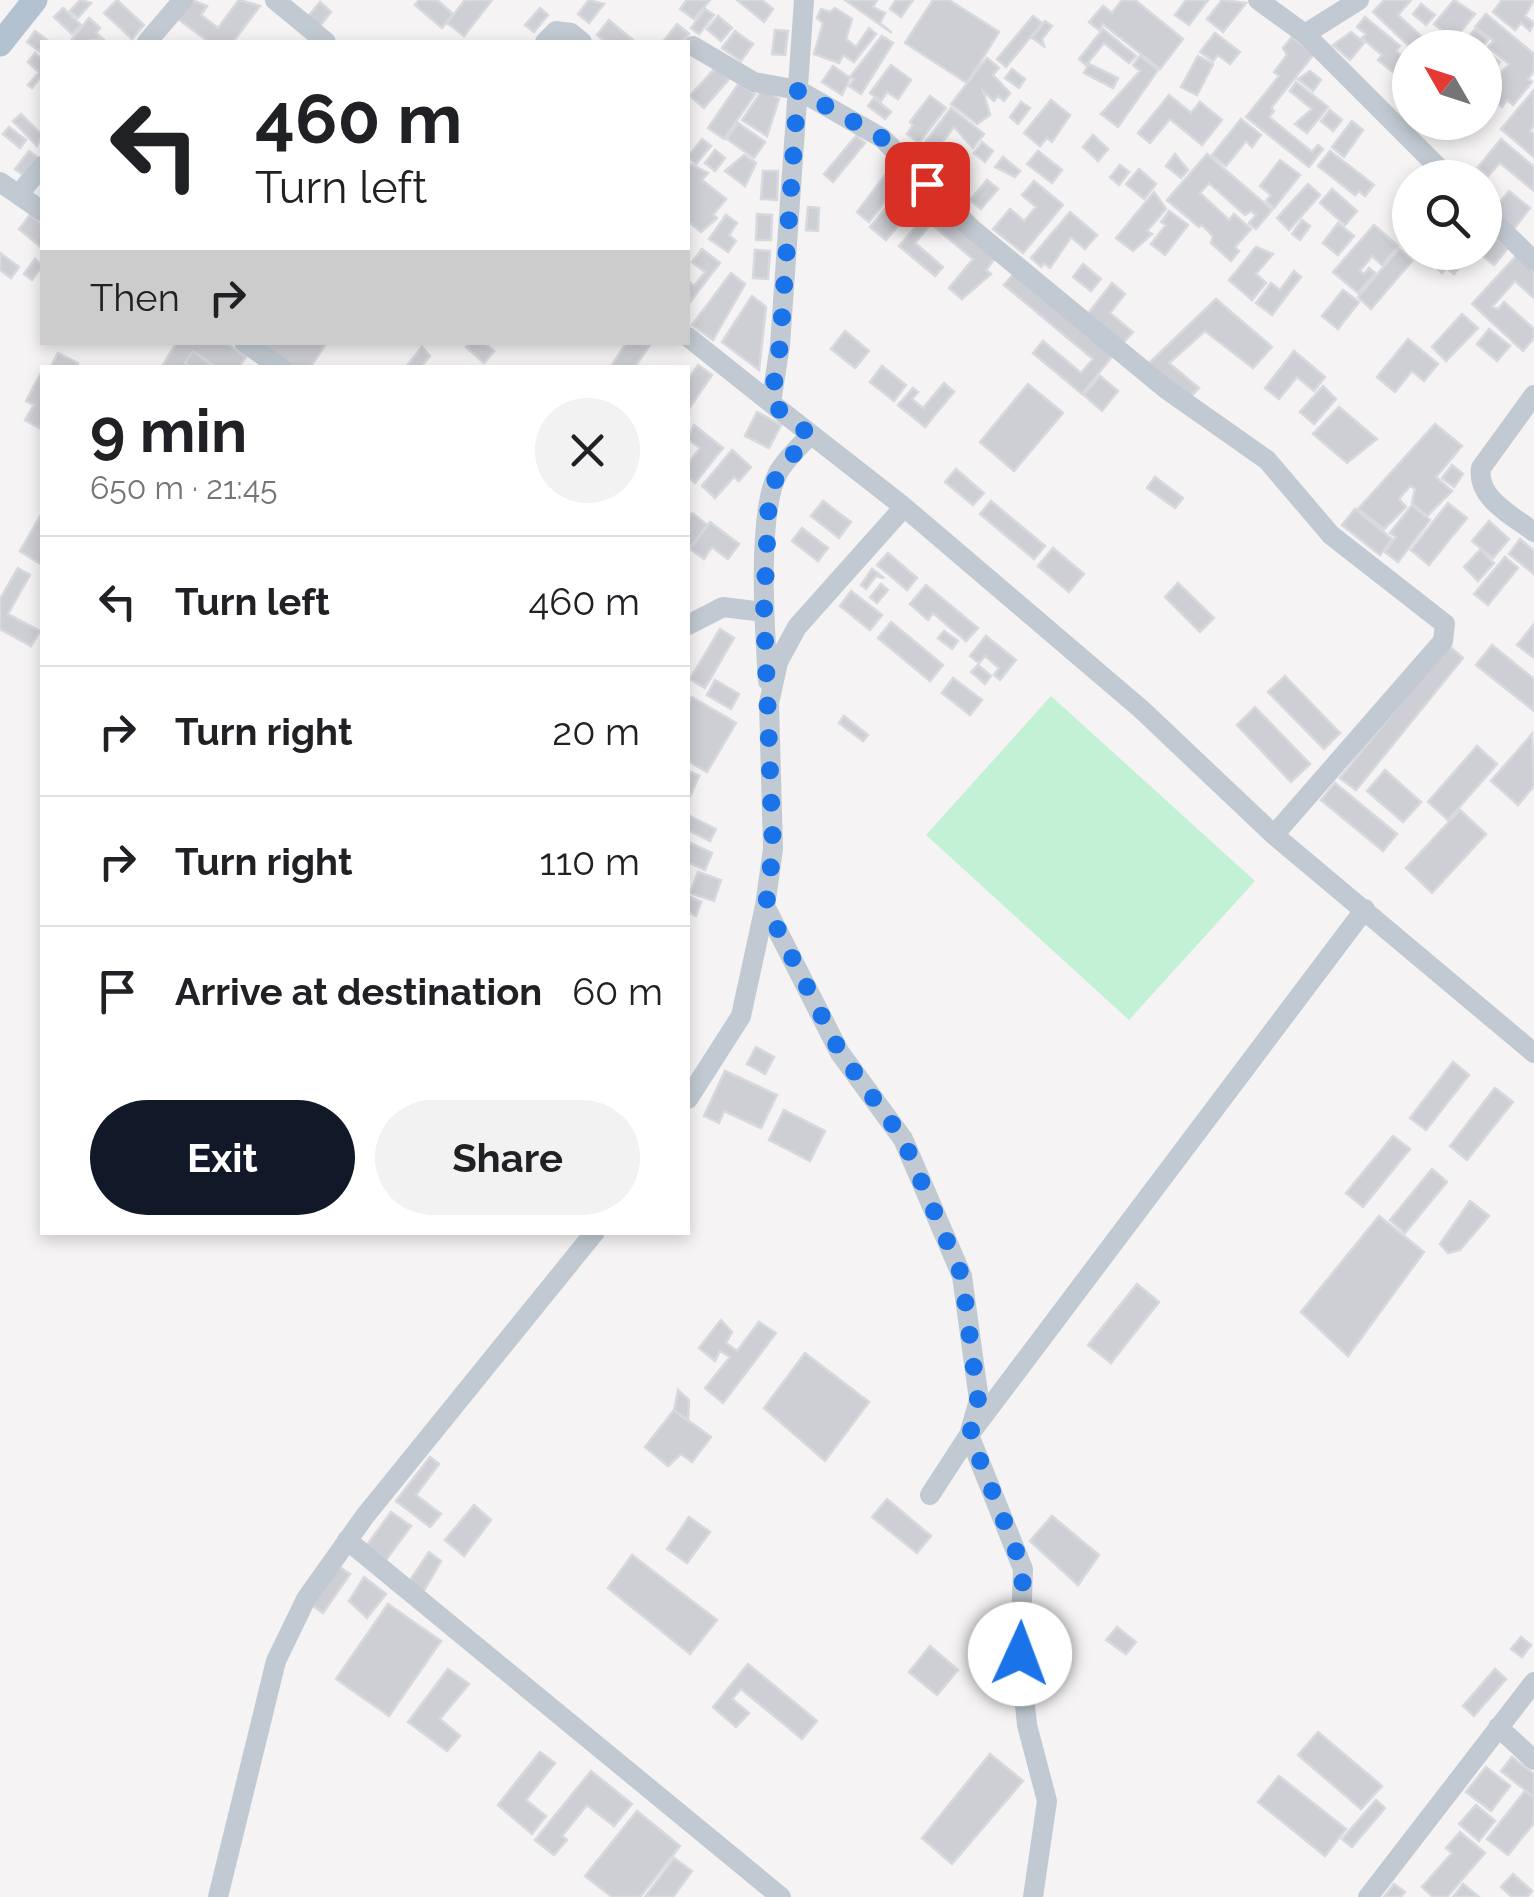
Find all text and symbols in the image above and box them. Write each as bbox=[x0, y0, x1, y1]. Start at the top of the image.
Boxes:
north arrow bbox=[1392, 30, 1502, 140]
map controls bbox=[1392, 30, 1502, 270]
text: 460 m bbox=[255, 77, 462, 159]
icon: left bbox=[90, 80, 220, 210]
pin bbox=[885, 142, 970, 227]
icon: arrive bbox=[900, 157, 955, 212]
button: search bbox=[1392, 160, 1502, 270]
text: Turn left bbox=[255, 161, 427, 214]
icon: right bbox=[200, 270, 255, 325]
text: Then bbox=[90, 275, 180, 320]
text: 9 min bbox=[90, 396, 247, 466]
button: close bbox=[535, 398, 640, 503]
text: 650 m · 21:45 bbox=[90, 469, 278, 506]
icon: left bbox=[90, 574, 145, 629]
text: Turn left bbox=[175, 579, 330, 624]
text: 460 m bbox=[528, 579, 640, 624]
icon: right bbox=[90, 704, 145, 759]
text: Turn right bbox=[175, 709, 352, 754]
text: 20 m bbox=[552, 709, 640, 754]
icon: right bbox=[90, 834, 145, 889]
text: Turn right bbox=[175, 839, 352, 884]
text: 110 m bbox=[540, 839, 640, 884]
icon: arrive bbox=[90, 964, 145, 1019]
text: Arrive at destination bbox=[175, 969, 542, 1014]
text: 60 m bbox=[572, 969, 663, 1014]
button: Exit bbox=[90, 1100, 355, 1215]
button: Share bbox=[375, 1100, 640, 1215]
position arrow bbox=[968, 1602, 1072, 1706]

